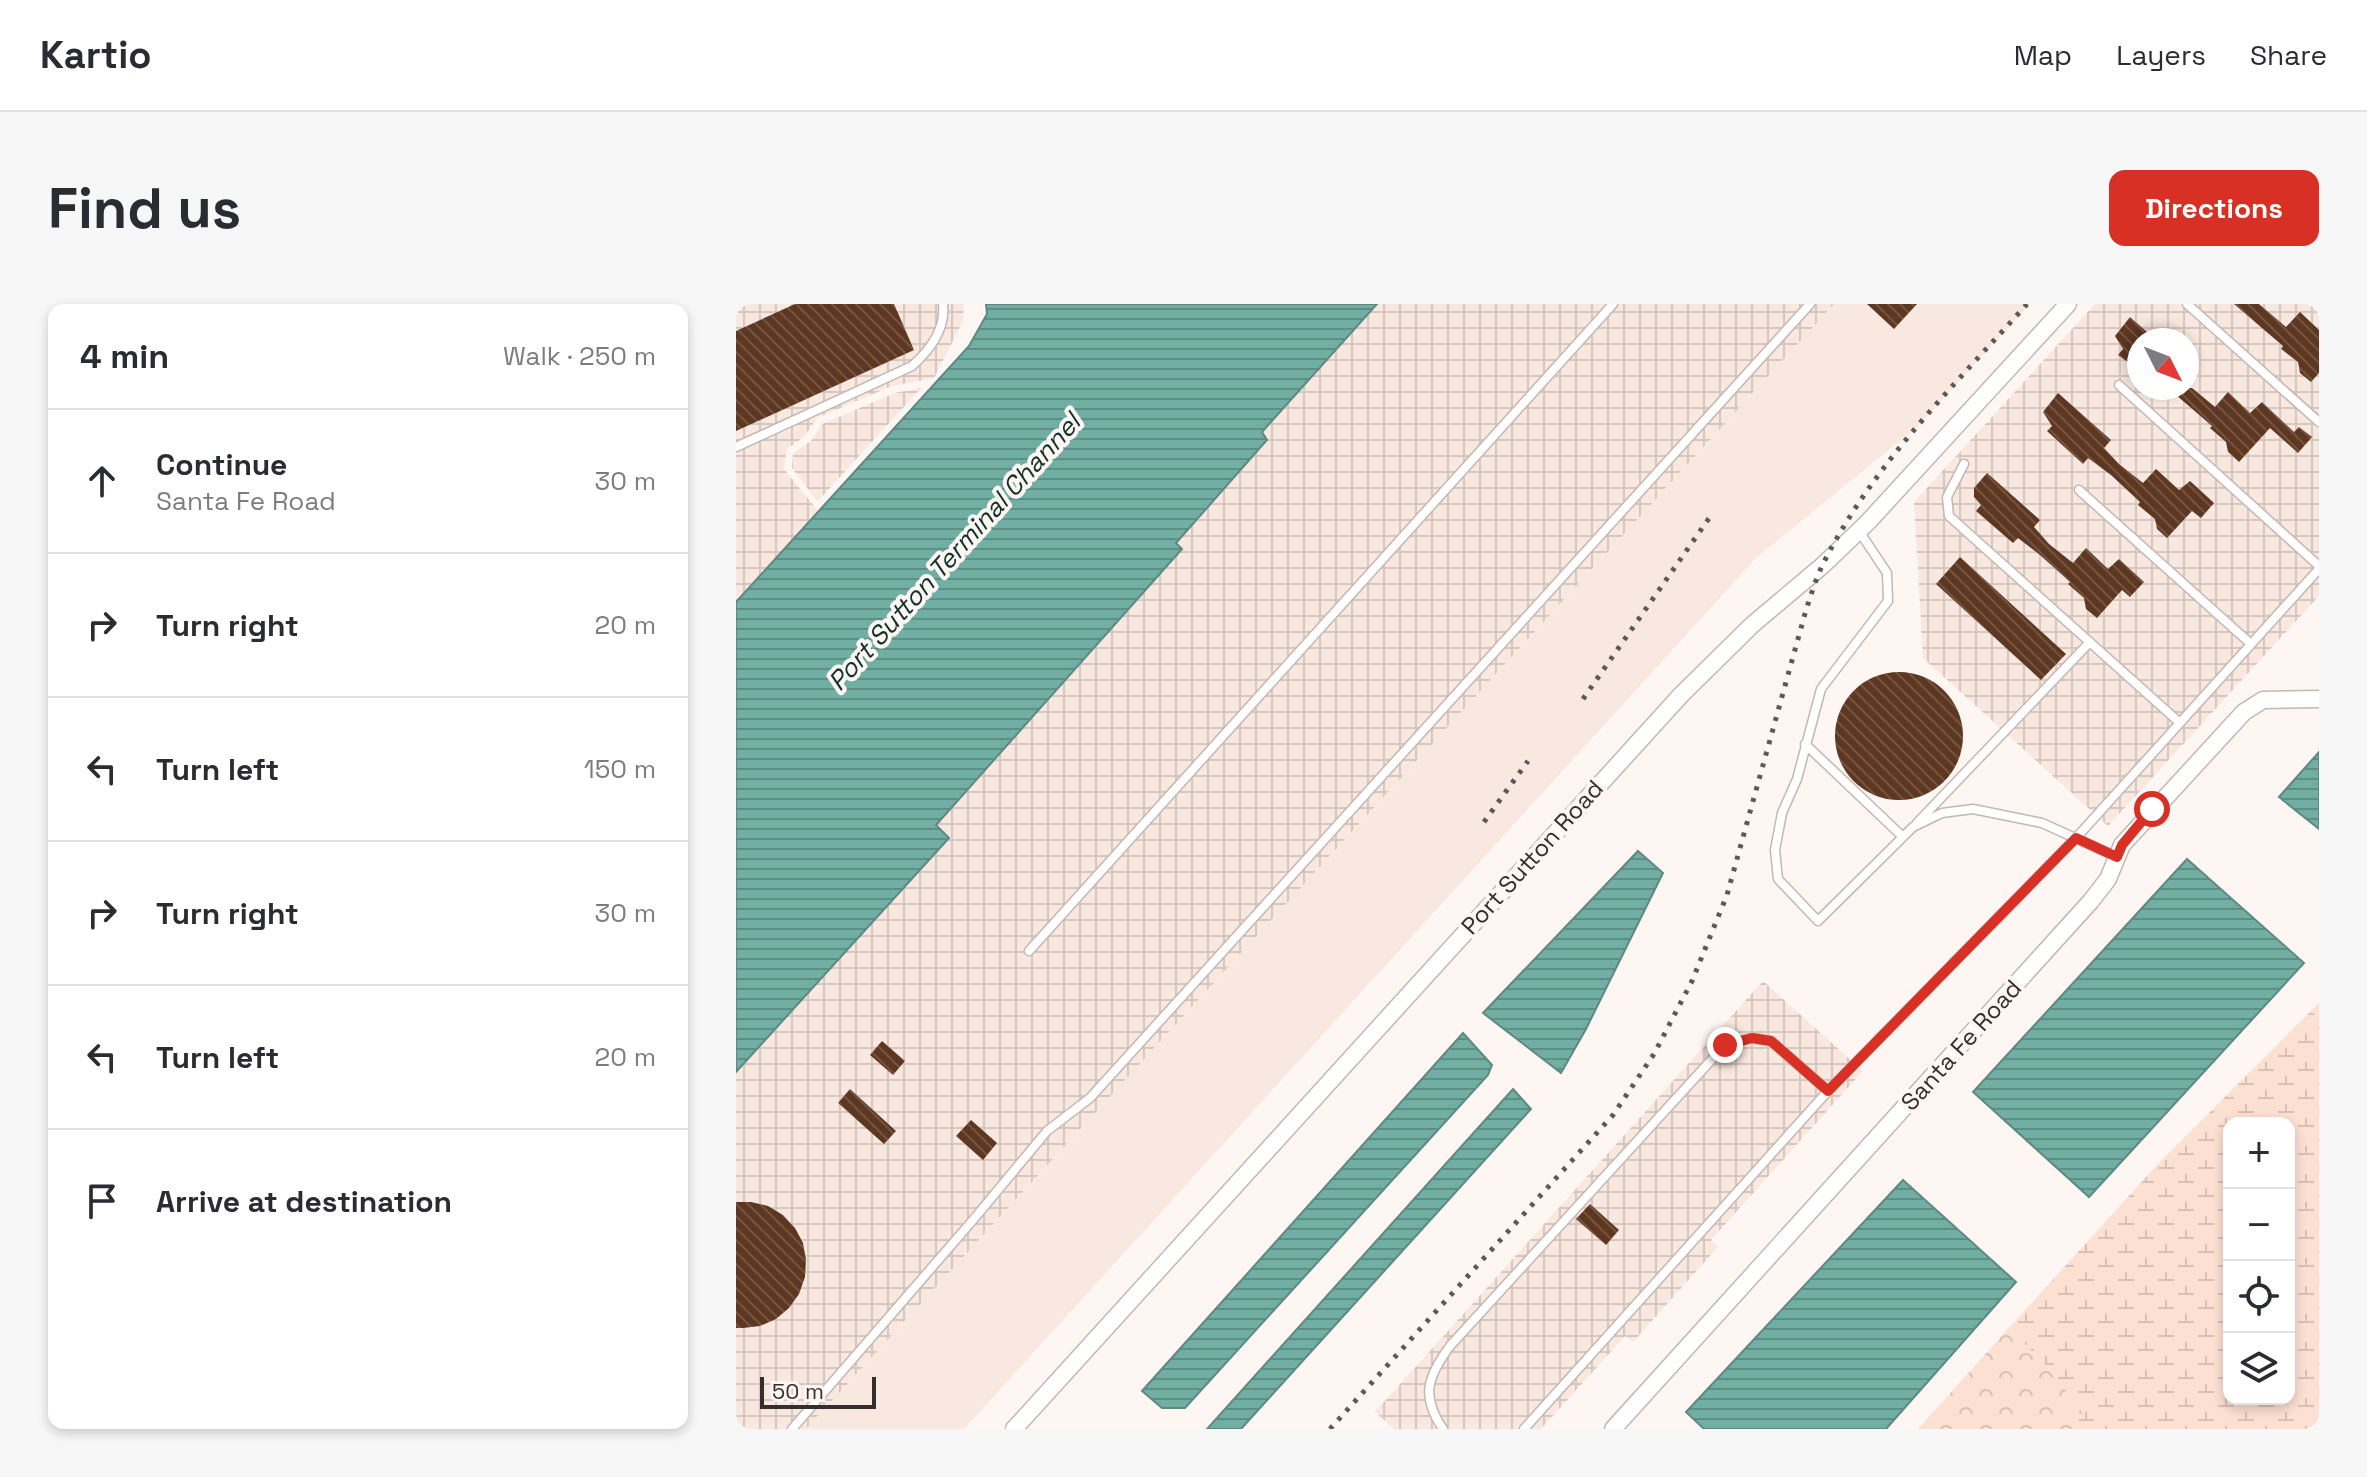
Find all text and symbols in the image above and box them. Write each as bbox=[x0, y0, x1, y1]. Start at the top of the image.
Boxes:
text: Kartio bbox=[40, 31, 152, 79]
text: Map bbox=[2014, 37, 2072, 73]
text: Layers bbox=[2116, 37, 2206, 73]
text: Share bbox=[2250, 37, 2327, 73]
button: Directions bbox=[2109, 170, 2319, 246]
text: Find us bbox=[48, 173, 241, 244]
north arrow bbox=[2127, 328, 2199, 400]
text: 4 min bbox=[80, 335, 169, 378]
text: Walk · 250 m bbox=[503, 339, 656, 373]
water label: Port Sutton Terminal Channel bbox=[820, 404, 1089, 698]
text: Continue bbox=[156, 445, 287, 484]
icon: ahead bbox=[80, 459, 124, 503]
text: 30 m bbox=[595, 464, 656, 498]
text: Santa Fe Road bbox=[156, 484, 336, 518]
icon: right bbox=[80, 603, 124, 647]
text: Turn right bbox=[156, 606, 299, 645]
text: 20 m bbox=[595, 608, 656, 642]
icon: left bbox=[80, 747, 124, 791]
text: Turn left bbox=[156, 750, 279, 789]
text: 150 m bbox=[584, 752, 656, 786]
street label: Port Sutton Road bbox=[1454, 773, 1610, 941]
route start bbox=[2134, 791, 2170, 827]
icon: right bbox=[80, 891, 124, 935]
text: Turn right bbox=[156, 894, 299, 933]
text: 30 m bbox=[595, 896, 656, 930]
street label: Santa Fe Road bbox=[1894, 973, 2028, 1117]
route end bbox=[1707, 1027, 1743, 1063]
icon: left bbox=[80, 1035, 124, 1079]
text: Turn left bbox=[156, 1038, 279, 1077]
text: 20 m bbox=[595, 1040, 656, 1074]
map controls bbox=[2223, 1117, 2295, 1405]
button: + bbox=[2223, 1117, 2295, 1189]
icon: arrive bbox=[80, 1179, 124, 1223]
text: Arrive at destination bbox=[156, 1182, 452, 1221]
button: − bbox=[2223, 1189, 2295, 1261]
button: locate bbox=[2223, 1261, 2295, 1333]
button: layers bbox=[2223, 1333, 2295, 1405]
scale bar bbox=[760, 1373, 876, 1409]
text: 50 m bbox=[772, 1377, 824, 1405]

